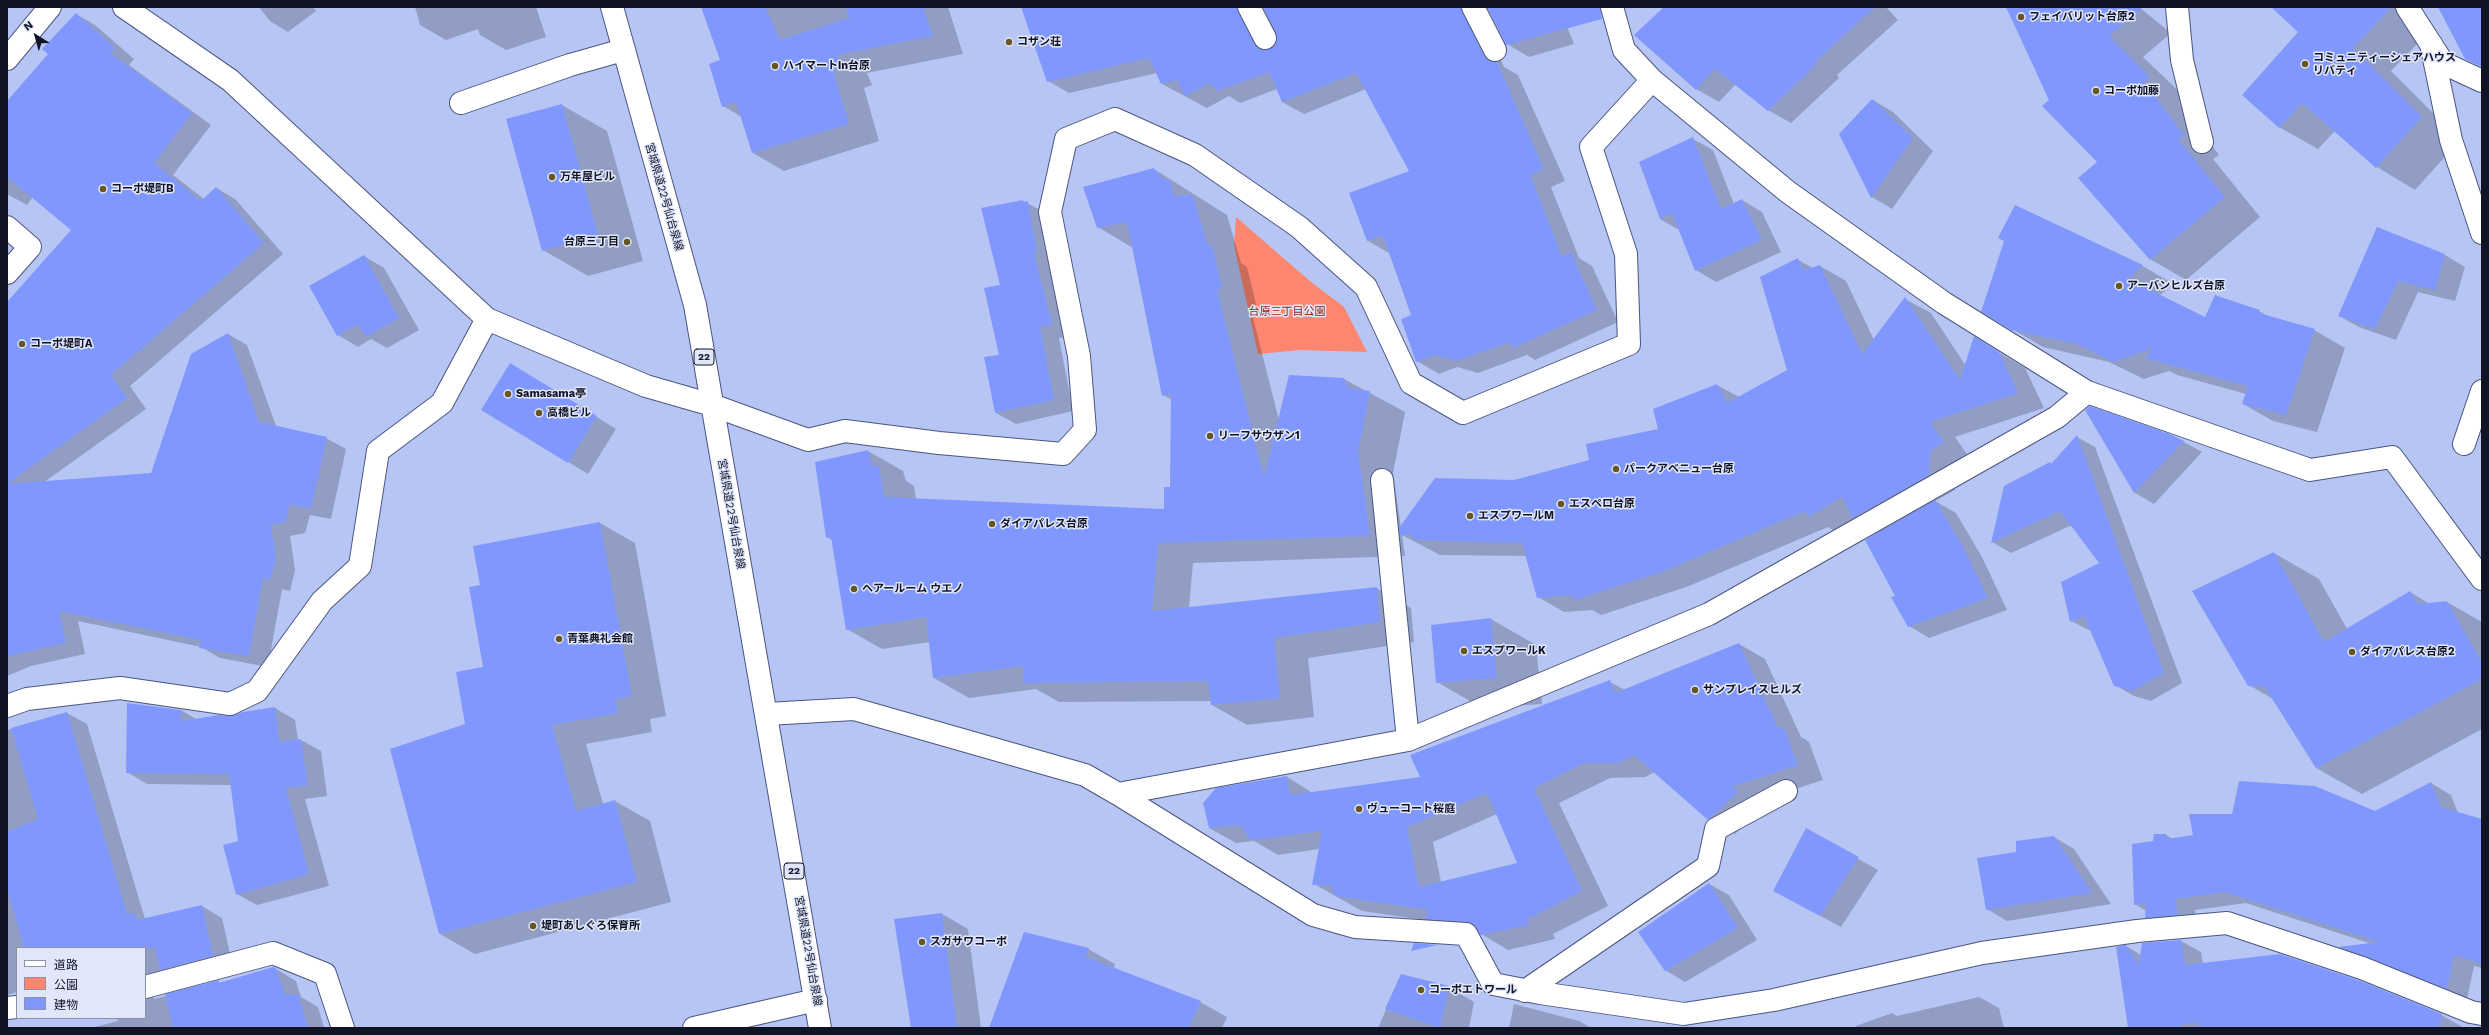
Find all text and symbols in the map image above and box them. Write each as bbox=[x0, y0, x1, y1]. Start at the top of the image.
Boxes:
place label: フェイバリット台原2 bbox=[2029, 10, 2135, 24]
marker: フェイバリット台原2 bbox=[2016, 12, 2026, 22]
north arrow bbox=[16, 16, 56, 56]
text: N bbox=[21, 18, 36, 34]
place label: コザン荘 bbox=[1017, 35, 1061, 49]
marker: コザン荘 bbox=[1004, 37, 1014, 47]
place label: コミュニティーシェアハウス リバティ bbox=[2313, 51, 2456, 77]
place label: ハイマートin台原 bbox=[783, 59, 870, 73]
marker: コミュニティーシェアハウス リバティ bbox=[2300, 59, 2310, 69]
marker: ハイマートin台原 bbox=[770, 61, 780, 71]
place label: コーポ加藤 bbox=[2104, 84, 2159, 98]
marker: コーポ加藤 bbox=[2091, 86, 2101, 96]
street label: 宮城県道22号仙台泉線 bbox=[642, 141, 686, 253]
place label: 万年屋ビル bbox=[560, 170, 615, 184]
marker: 万年屋ビル bbox=[547, 172, 557, 182]
place label: コーポ堤町B bbox=[111, 182, 174, 196]
marker: コーポ堤町B bbox=[98, 184, 108, 194]
place label: 台原三丁目 bbox=[564, 235, 619, 249]
marker: 台原三丁目 bbox=[622, 237, 632, 247]
place label: アーバンヒルズ台原 bbox=[2127, 279, 2225, 293]
marker: アーバンヒルズ台原 bbox=[2114, 281, 2124, 291]
park label: 台原三丁目公園 bbox=[1249, 305, 1325, 319]
place label: コーポ堤町A bbox=[30, 337, 92, 351]
marker: コーポ堤町A bbox=[17, 339, 27, 349]
road number: 22 bbox=[694, 349, 714, 365]
place label: Samasama亭 bbox=[516, 387, 586, 401]
marker: Samasama亭 bbox=[503, 389, 513, 399]
place label: 高橋ビル bbox=[547, 406, 591, 420]
marker: 高橋ビル bbox=[534, 408, 544, 418]
place label: リーフサウザン1 bbox=[1218, 429, 1300, 443]
marker: リーフサウザン1 bbox=[1205, 431, 1215, 441]
street label: 宮城県道22号仙台泉線 bbox=[715, 458, 747, 570]
place label: パークアベニュー台原 bbox=[1624, 462, 1734, 476]
marker: パークアベニュー台原 bbox=[1611, 464, 1621, 474]
place label: エスペロ台原 bbox=[1569, 497, 1635, 511]
marker: エスペロ台原 bbox=[1556, 499, 1566, 509]
place label: エスプワールM bbox=[1478, 509, 1554, 523]
marker: エスプワールM bbox=[1465, 511, 1475, 521]
place label: ダイアパレス台原 bbox=[1000, 517, 1088, 531]
marker: ダイアパレス台原 bbox=[987, 519, 997, 529]
place label: ヘアールーム ウエノ bbox=[862, 582, 963, 596]
marker: ヘアールーム ウエノ bbox=[849, 584, 859, 594]
place label: 青葉典礼会館 bbox=[567, 632, 633, 646]
marker: 青葉典礼会館 bbox=[554, 634, 564, 644]
place label: エスプワールK bbox=[1472, 644, 1546, 658]
place label: ダイアパレス台原2 bbox=[2360, 645, 2455, 659]
marker: エスプワールK bbox=[1459, 646, 1469, 656]
marker: ダイアパレス台原2 bbox=[2347, 647, 2357, 657]
place label: サンプレイスヒルズ bbox=[1703, 683, 1802, 697]
marker: サンプレイスヒルズ bbox=[1690, 685, 1700, 695]
place label: ヴューコート桜庭 bbox=[1367, 802, 1455, 816]
marker: ヴューコート桜庭 bbox=[1354, 804, 1364, 814]
road number: 22 bbox=[784, 863, 804, 879]
street label: 宮城県道22号仙台泉線 bbox=[792, 895, 824, 1007]
place label: 堤町あしぐろ保育所 bbox=[541, 919, 640, 933]
marker: 堤町あしぐろ保育所 bbox=[528, 921, 538, 931]
place label: スガサワコーポ bbox=[930, 935, 1007, 949]
marker: スガサワコーポ bbox=[917, 937, 927, 947]
legend bbox=[16, 947, 146, 1019]
text: 道路 bbox=[54, 958, 78, 972]
text: 公園 bbox=[54, 978, 78, 992]
place label: コーポエトワール bbox=[1429, 983, 1517, 997]
marker: コーポエトワール bbox=[1416, 985, 1426, 995]
text: 建物 bbox=[54, 998, 78, 1012]

